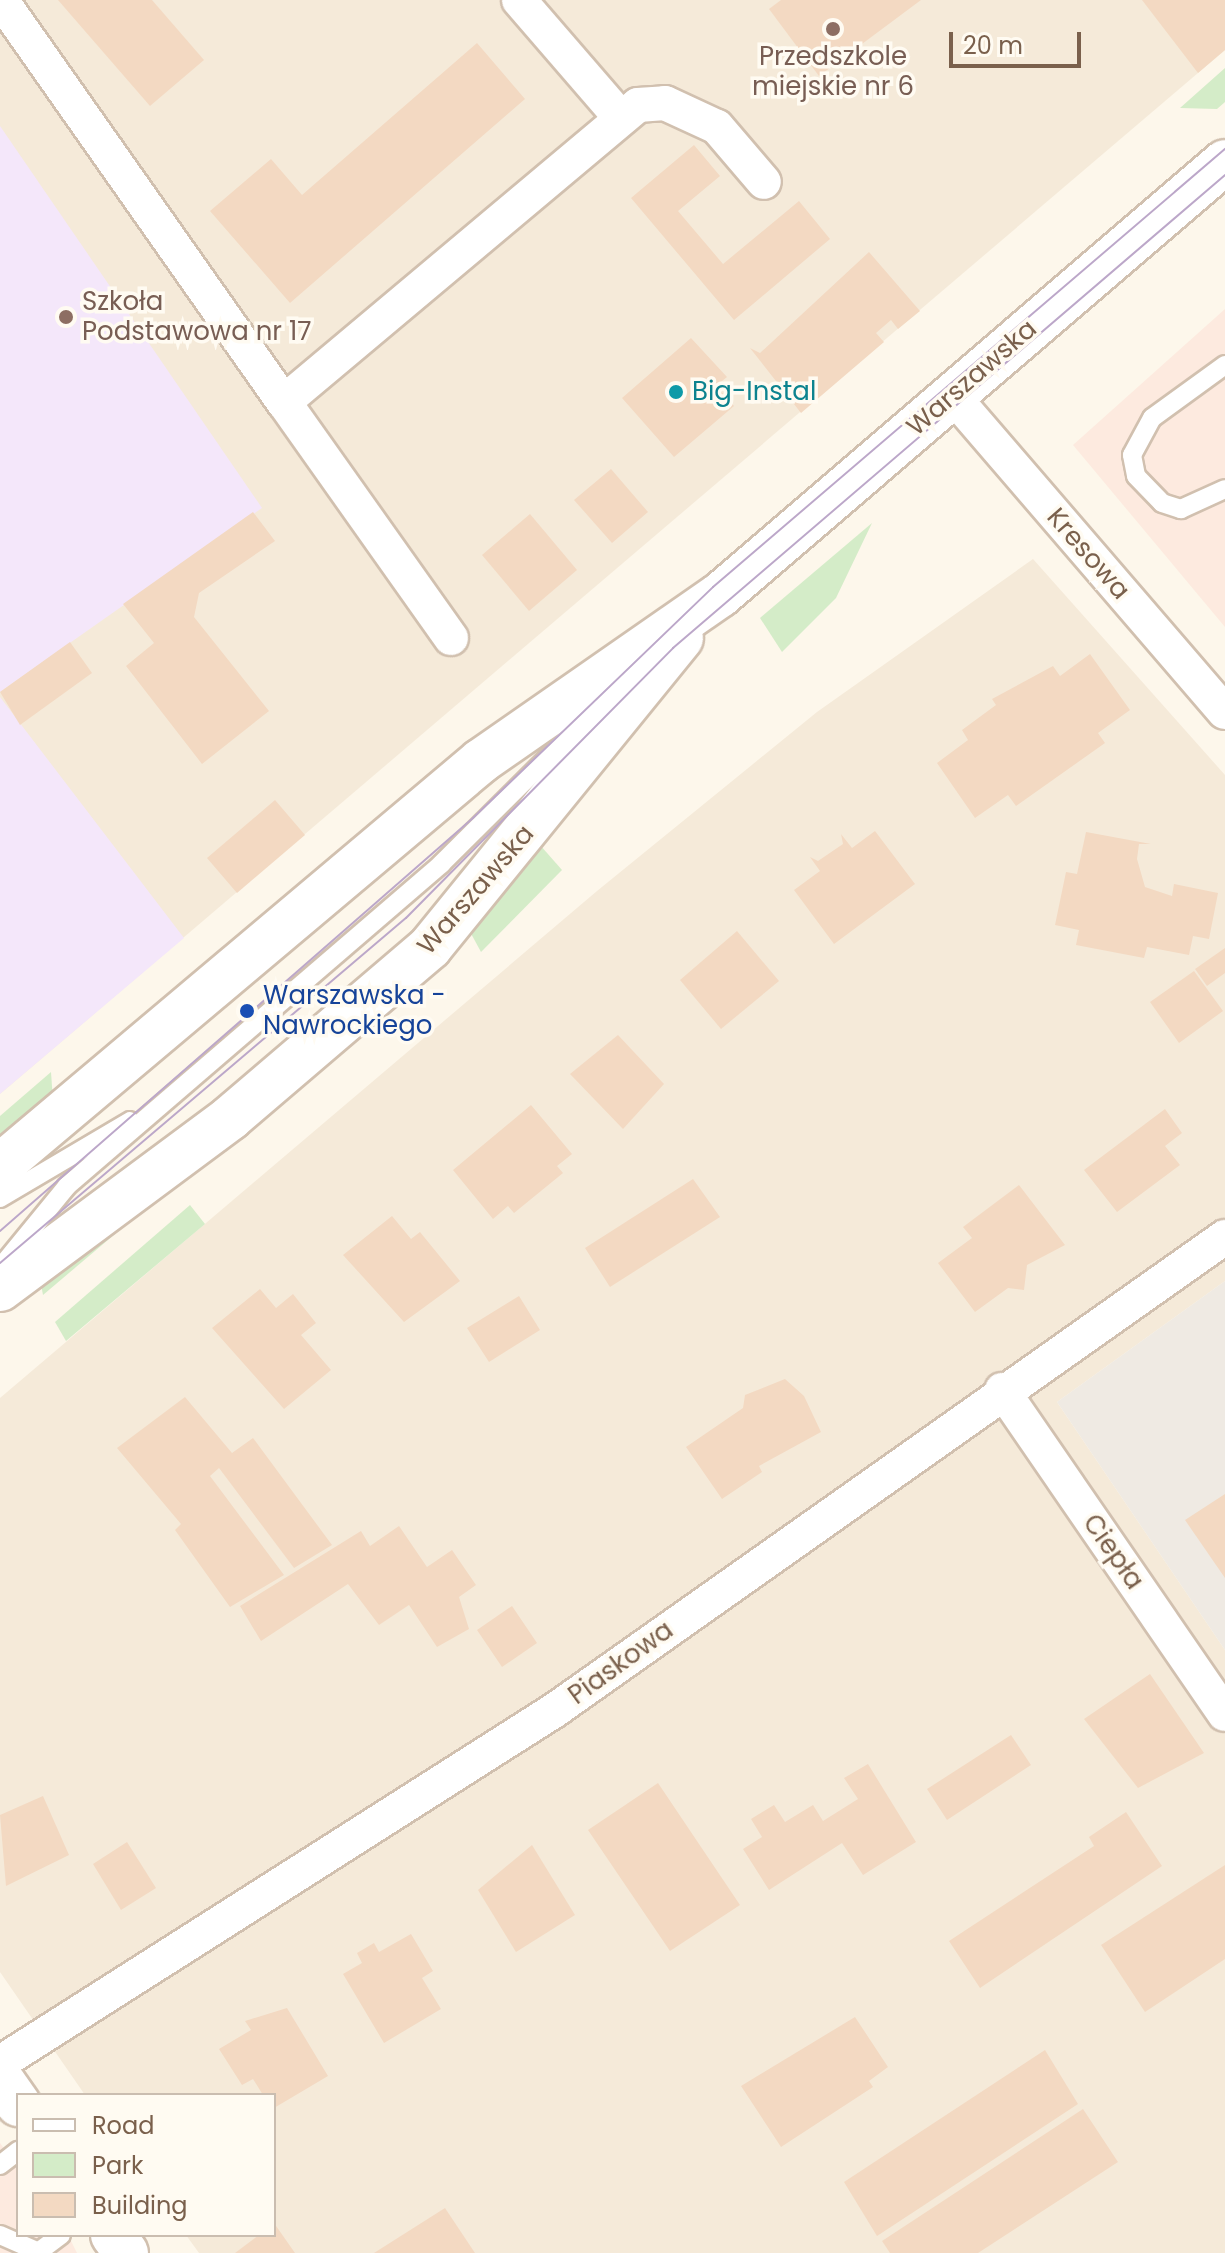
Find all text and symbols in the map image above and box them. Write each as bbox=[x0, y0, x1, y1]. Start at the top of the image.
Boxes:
scale bar bbox=[953, 16, 1085, 66]
marker: Przedszkole miejskie nr 6 bbox=[824, 20, 842, 38]
text: 20 m bbox=[963, 29, 1023, 62]
place label: Przedszkole miejskie nr 6 bbox=[752, 41, 914, 102]
place label: Szkoła Podstawowa nr 17 bbox=[82, 286, 311, 348]
marker: Szkoła Podstawowa nr 17 bbox=[57, 308, 75, 326]
street label: Warszawska bbox=[901, 313, 1043, 443]
place label: Big-Instal bbox=[692, 376, 816, 408]
marker: Big-Instal bbox=[667, 383, 685, 401]
street label: Kresowa bbox=[1040, 502, 1136, 606]
street label: Warszawska bbox=[411, 819, 541, 961]
place label: Warszawska - Nawrockiego bbox=[263, 980, 446, 1042]
marker: Warszawska - Nawrockiego bbox=[238, 1002, 256, 1020]
street label: Ciepła bbox=[1076, 1509, 1150, 1595]
street label: Piaskowa bbox=[563, 1615, 679, 1711]
legend bbox=[16, 2093, 276, 2237]
text: Road bbox=[92, 2109, 154, 2142]
text: Park bbox=[92, 2149, 143, 2182]
text: Building bbox=[92, 2189, 188, 2222]

